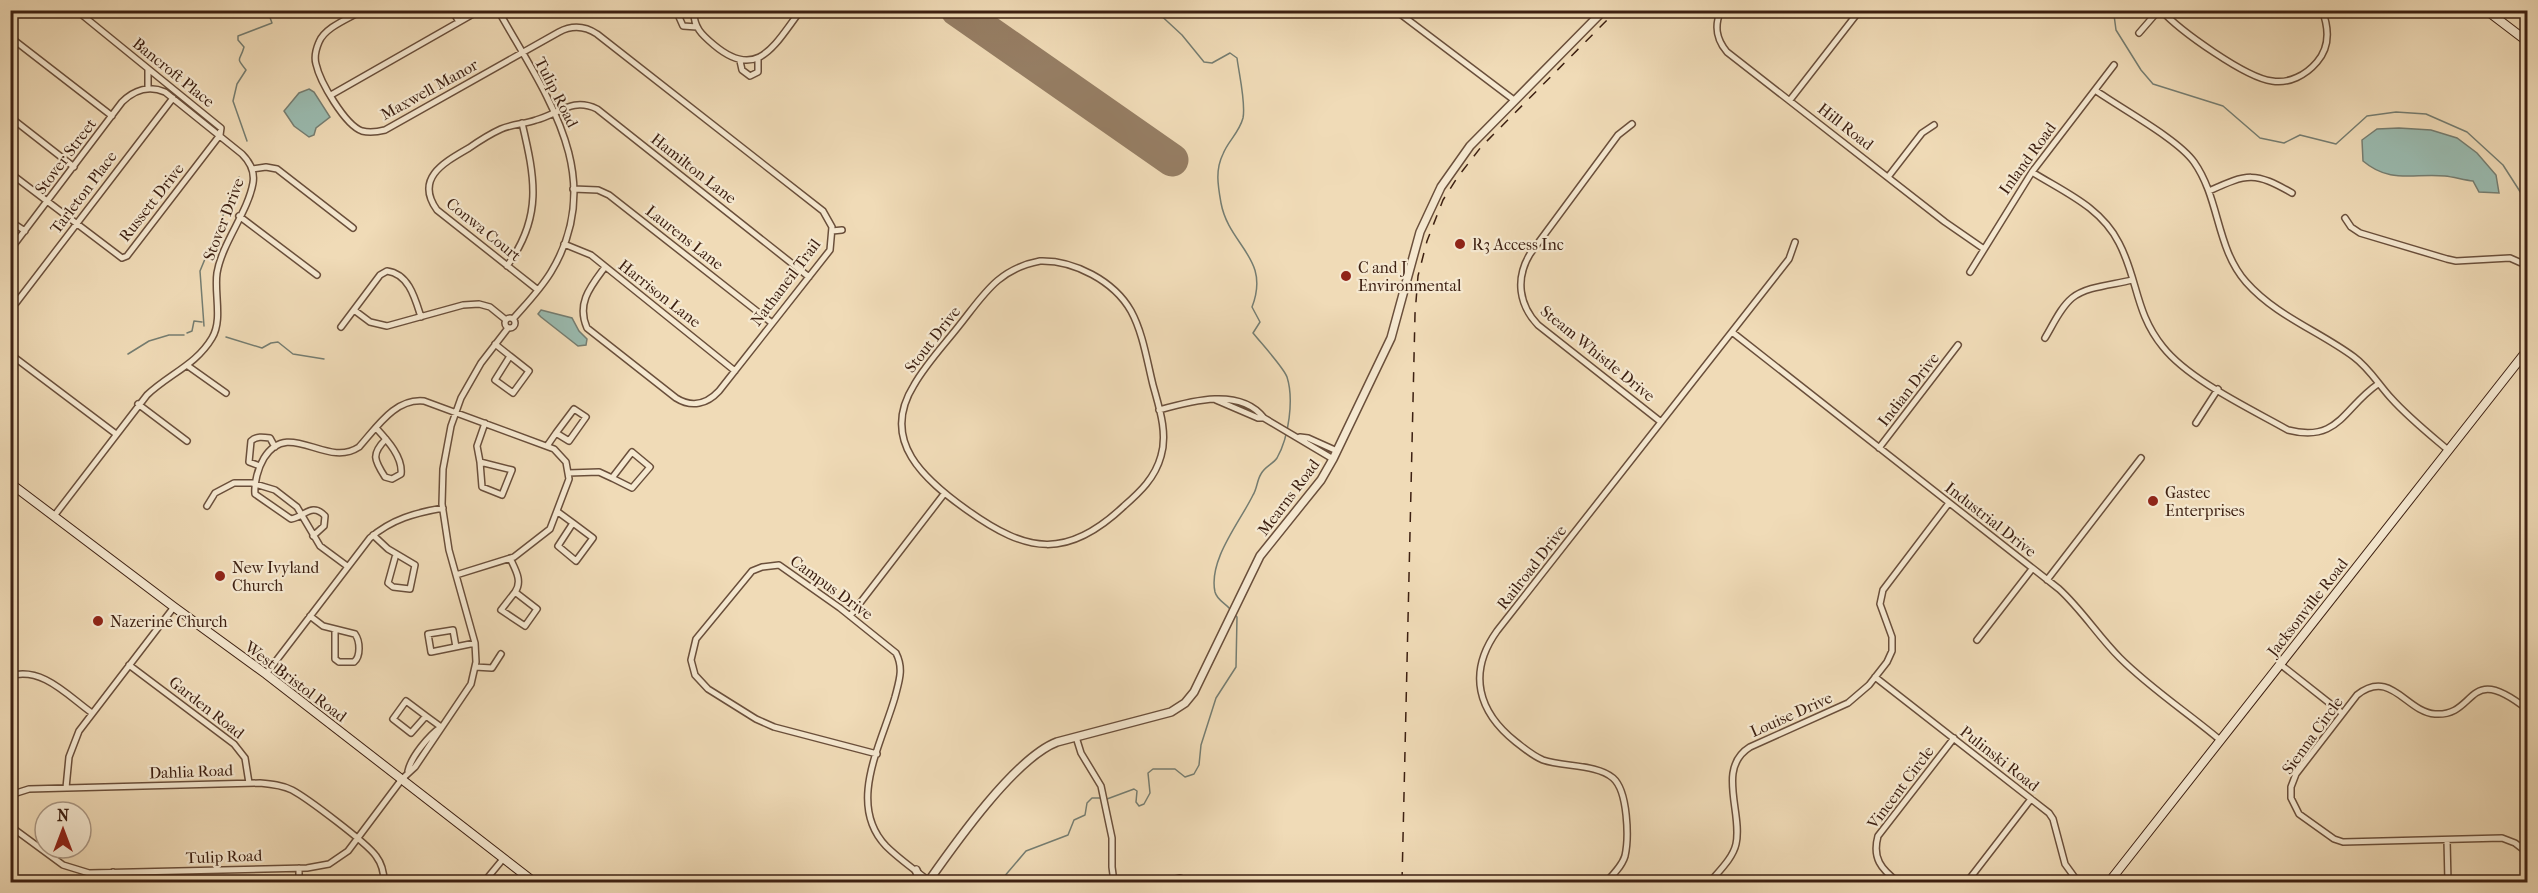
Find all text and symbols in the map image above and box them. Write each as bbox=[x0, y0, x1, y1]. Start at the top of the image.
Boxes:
street label: Bancroft Place bbox=[129, 34, 218, 111]
street label: Tulip Road bbox=[531, 54, 582, 131]
street label: Maxwell Manor bbox=[377, 55, 481, 124]
street label: Hill Road bbox=[1814, 99, 1877, 154]
street label: Stover Street bbox=[31, 114, 100, 198]
street label: Inland Road bbox=[1995, 118, 2060, 198]
street label: Hamilton Lane bbox=[647, 129, 740, 208]
street label: Tarleton Place bbox=[46, 147, 121, 237]
street label: Russett Drive bbox=[115, 159, 188, 245]
street label: Stover Drive bbox=[199, 175, 248, 263]
street label: Conwa Court bbox=[442, 193, 525, 265]
street label: Laurens Lane bbox=[642, 201, 727, 274]
street label: Nathaneil Trail bbox=[747, 235, 825, 330]
place label: R3 Access Inc bbox=[1472, 235, 1564, 254]
marker: R3 Access Inc bbox=[1453, 237, 1467, 251]
street label: Harrison Lane bbox=[615, 255, 705, 331]
place label: C and J Environmental bbox=[1358, 258, 1462, 295]
marker: C and J Environmental bbox=[1339, 269, 1353, 283]
street label: Steam Whistle Drive bbox=[1537, 301, 1659, 405]
street label: Stout Drive bbox=[901, 302, 964, 376]
street label: Indian Drive bbox=[1874, 349, 1943, 430]
street label: Mearns Road bbox=[1253, 455, 1323, 539]
street label: Industrial Drive bbox=[1941, 478, 2040, 561]
place label: Gastec Enterprises bbox=[2165, 483, 2245, 520]
marker: Gastec Enterprises bbox=[2146, 494, 2160, 508]
street label: Railroad Drive bbox=[1493, 521, 1570, 613]
street label: Campus Drive bbox=[787, 551, 877, 624]
street label: Jacksonville Road bbox=[2262, 554, 2352, 662]
place label: New Ivyland Church bbox=[232, 558, 319, 595]
marker: New Ivyland Church bbox=[213, 569, 227, 583]
place label: Nazerine Church bbox=[110, 612, 228, 631]
marker: Nazerine Church bbox=[91, 614, 105, 628]
street label: West Bristol Road bbox=[240, 636, 351, 726]
street label: Garden Road bbox=[165, 672, 248, 743]
street label: Louise Drive bbox=[1747, 688, 1835, 741]
street label: Sienna Circle bbox=[2278, 693, 2347, 778]
street label: Pulinski Road bbox=[1956, 722, 2043, 795]
street label: Vincent Circle bbox=[1862, 742, 1938, 833]
street label: Dahlia Road bbox=[149, 761, 234, 782]
north arrow bbox=[33, 800, 93, 860]
text: N bbox=[57, 806, 70, 825]
street label: Tulip Road bbox=[186, 846, 263, 867]

